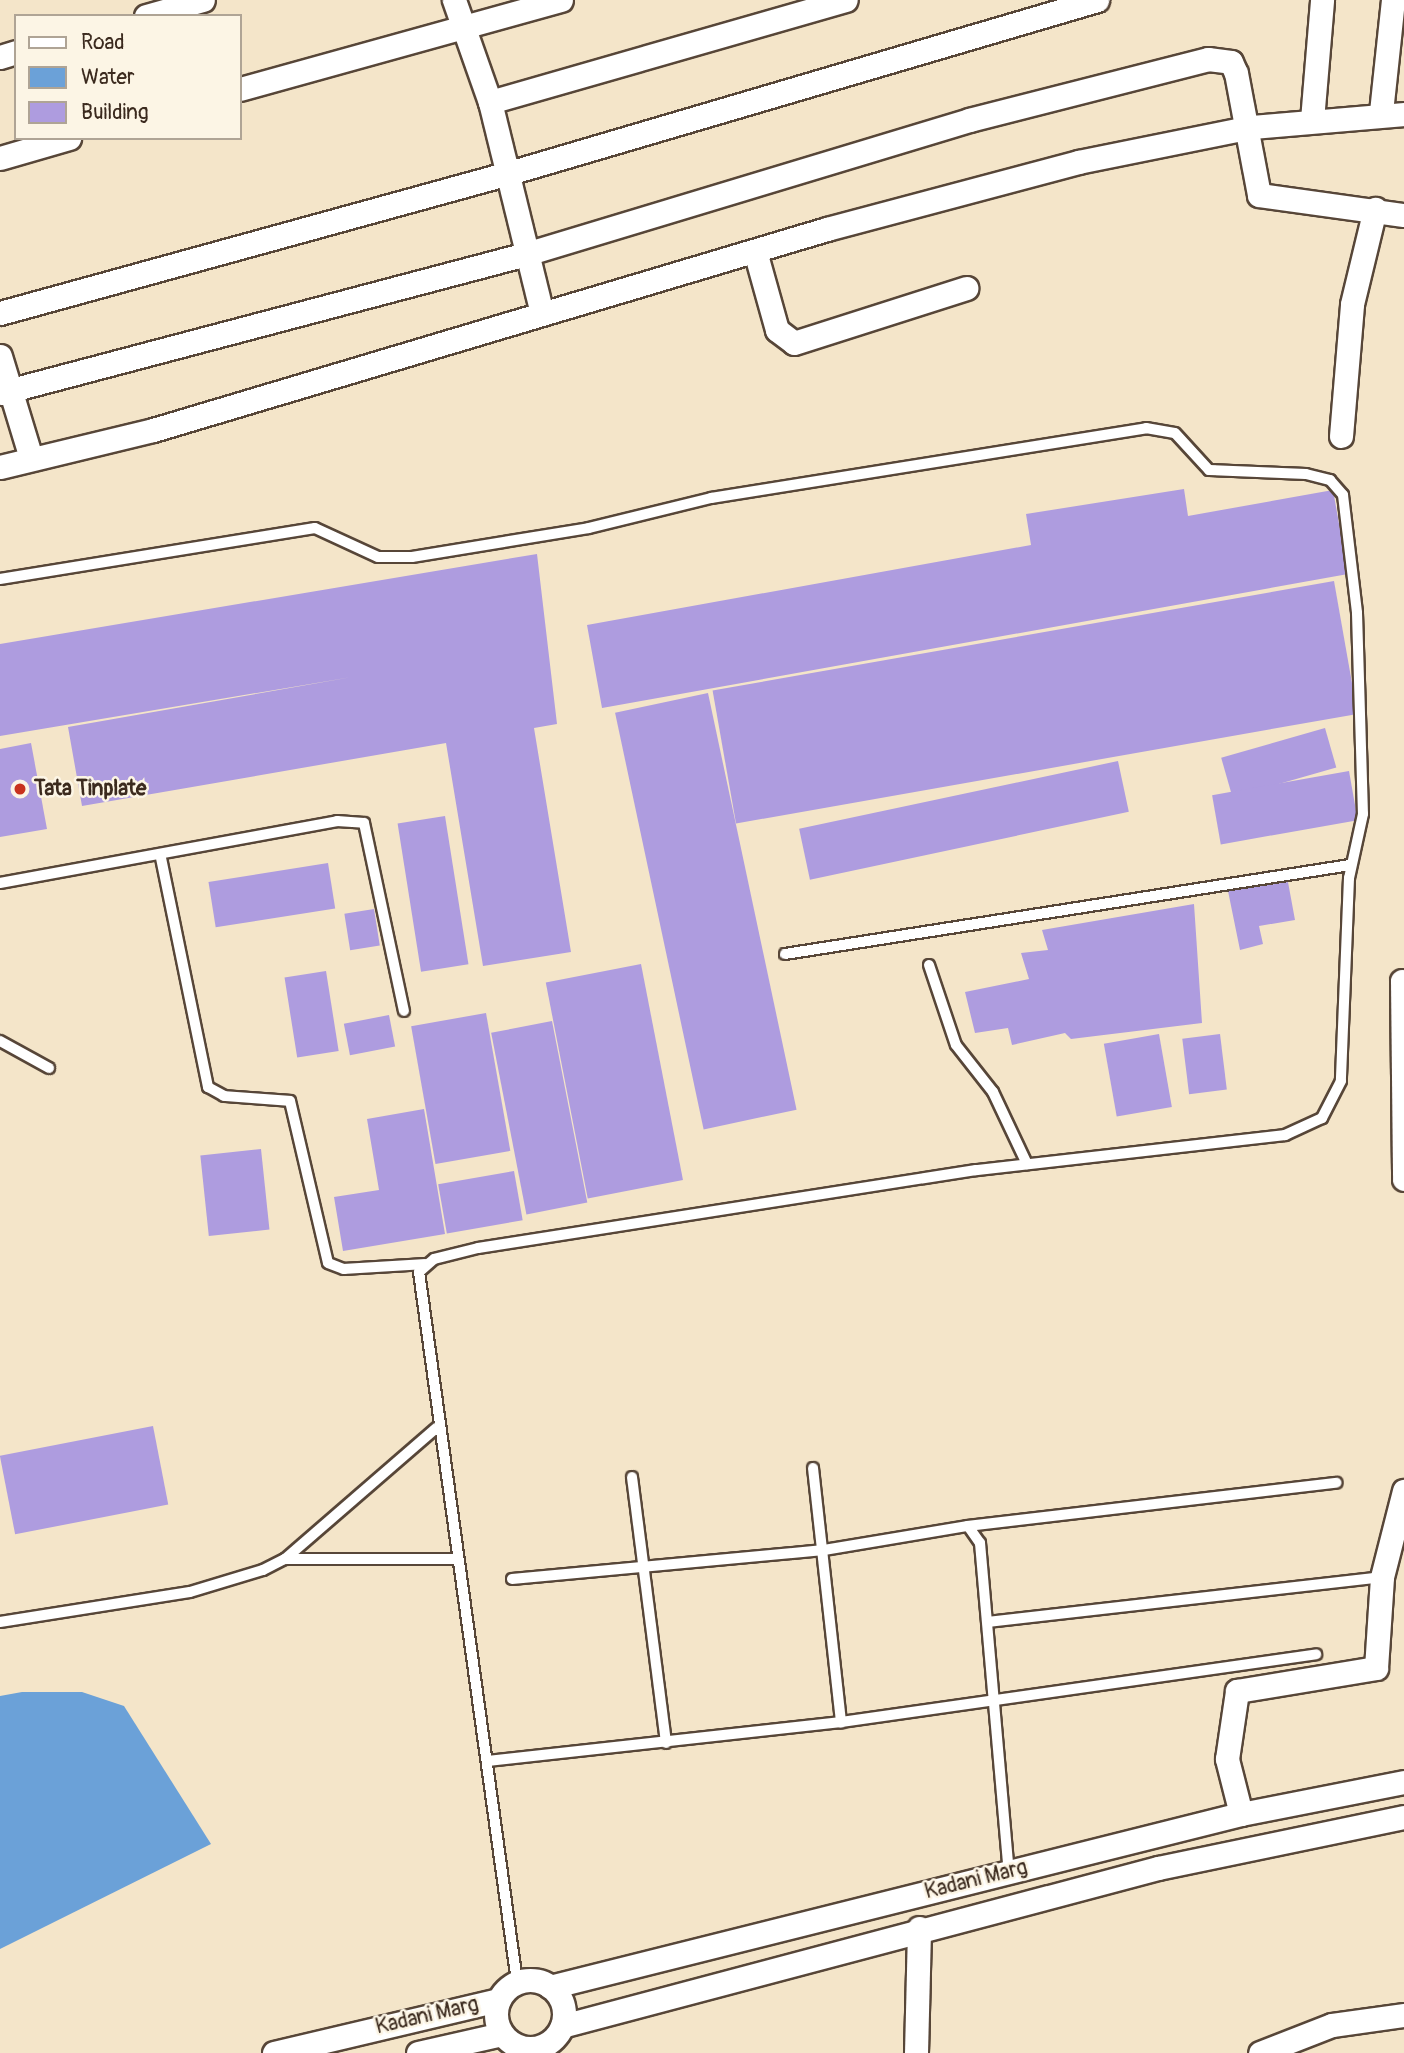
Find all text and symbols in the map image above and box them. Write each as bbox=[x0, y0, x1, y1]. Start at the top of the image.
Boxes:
legend bbox=[14, 14, 242, 140]
text: Road bbox=[81, 29, 125, 56]
text: Water bbox=[81, 64, 134, 91]
text: Building bbox=[81, 99, 148, 126]
place label: Tata Tinplate bbox=[34, 776, 146, 802]
marker: Tata Tinplate bbox=[12, 781, 28, 797]
street label: Kadani Marg bbox=[922, 1855, 1030, 1905]
street label: Kadani Marg bbox=[373, 1992, 481, 2040]

